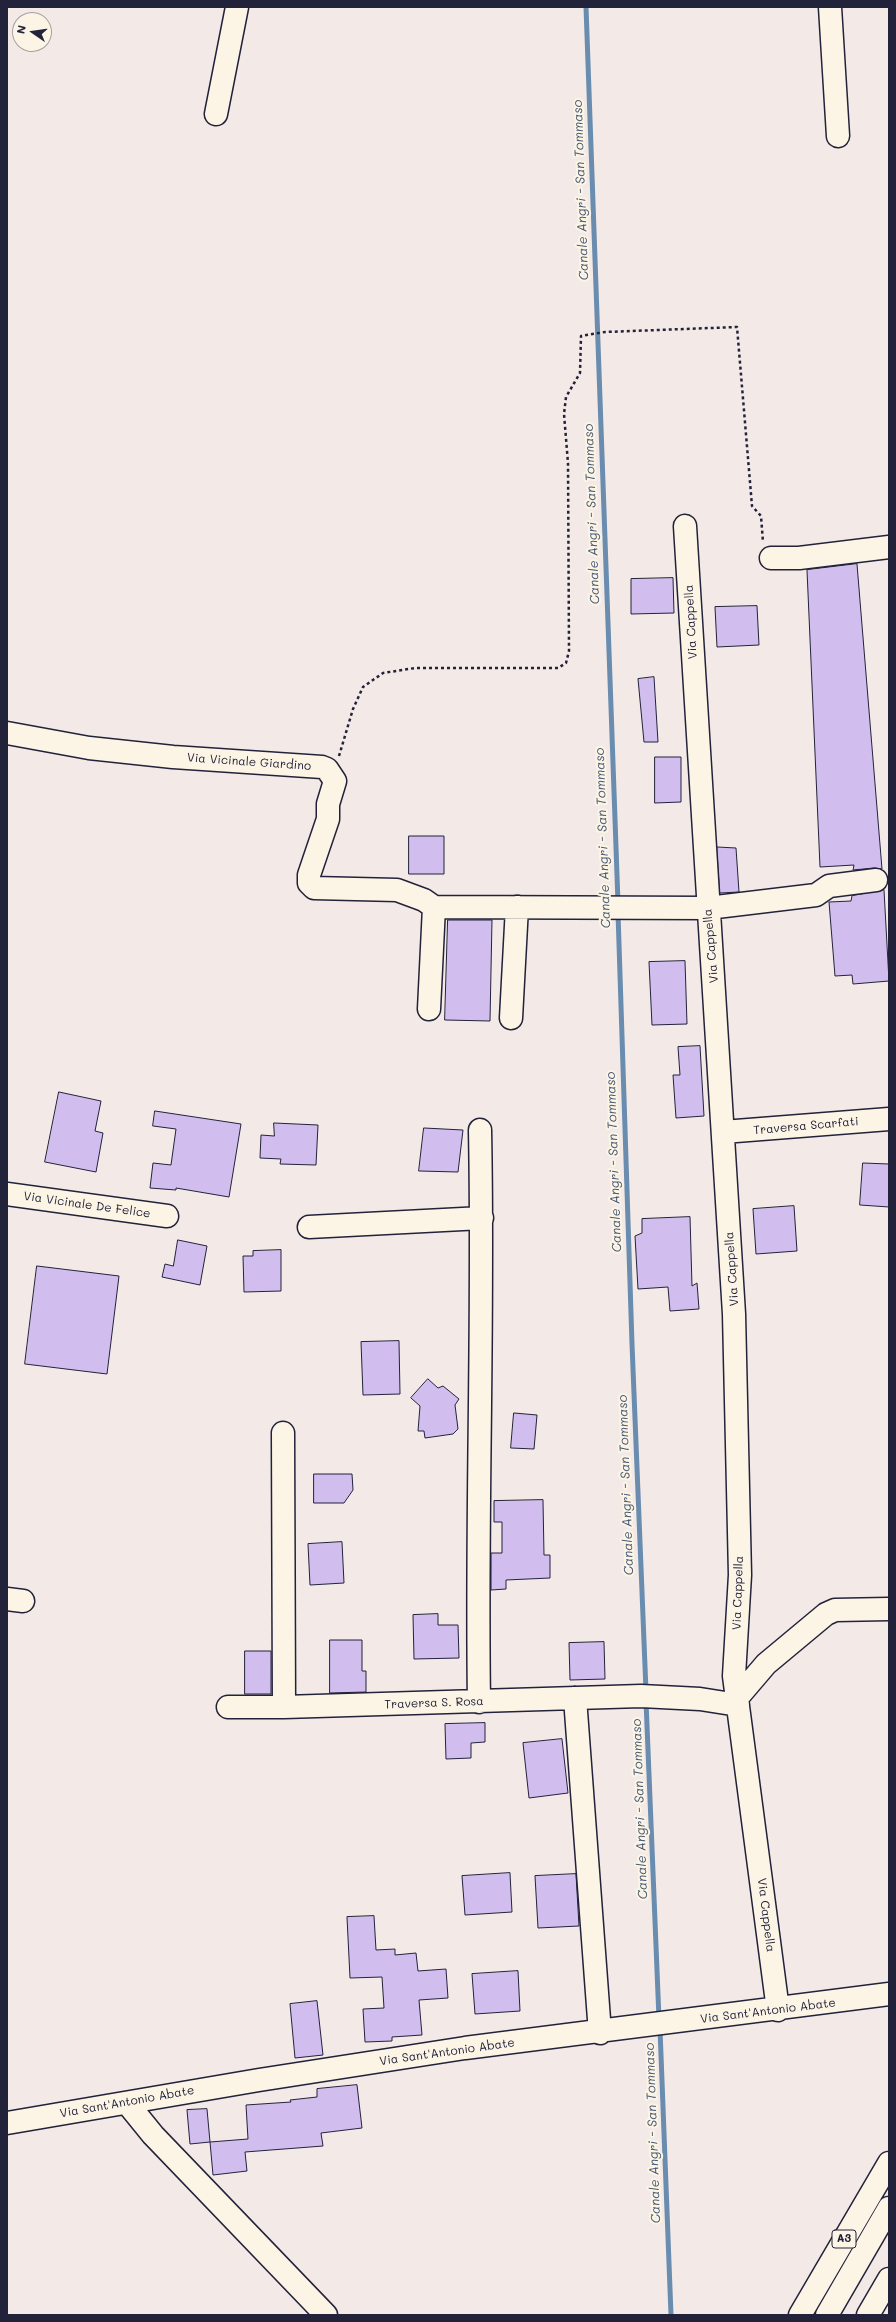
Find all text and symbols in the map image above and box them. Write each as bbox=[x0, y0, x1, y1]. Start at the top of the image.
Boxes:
north arrow bbox=[12, 12, 52, 52]
text: N bbox=[13, 24, 29, 35]
water label: Canale Angri - San Tommaso bbox=[570, 99, 592, 281]
water label: Canale Angri - San Tommaso bbox=[581, 423, 603, 605]
street label: Via Cappella bbox=[682, 584, 700, 660]
water label: Canale Angri - San Tommaso bbox=[592, 747, 614, 929]
street label: Via Vicinale Giardino bbox=[186, 750, 312, 774]
street label: Via Cappella bbox=[701, 908, 721, 984]
water label: Canale Angri - San Tommaso bbox=[603, 1071, 625, 1253]
street label: Traversa Scarfati bbox=[753, 1114, 859, 1138]
street label: Via Vicinale De Felice bbox=[23, 1189, 151, 1221]
street label: Via Cappella bbox=[722, 1231, 742, 1307]
water label: Canale Angri - San Tommaso bbox=[615, 1394, 637, 1576]
street label: Via Cappella bbox=[730, 1556, 746, 1630]
street label: Traversa S. Rosa bbox=[384, 1694, 484, 1712]
water label: Canale Angri - San Tommaso bbox=[629, 1718, 651, 1900]
street label: Via Cappella bbox=[754, 1877, 778, 1953]
street label: Via Sant'Antonio Abate bbox=[699, 1996, 837, 2026]
street label: Via Sant'Antonio Abate bbox=[379, 2035, 515, 2069]
water label: Canale Angri - San Tommaso bbox=[642, 2042, 664, 2224]
street label: Via Sant'Antonio Abate bbox=[59, 2083, 195, 2121]
road number: A3 bbox=[832, 2230, 856, 2248]

